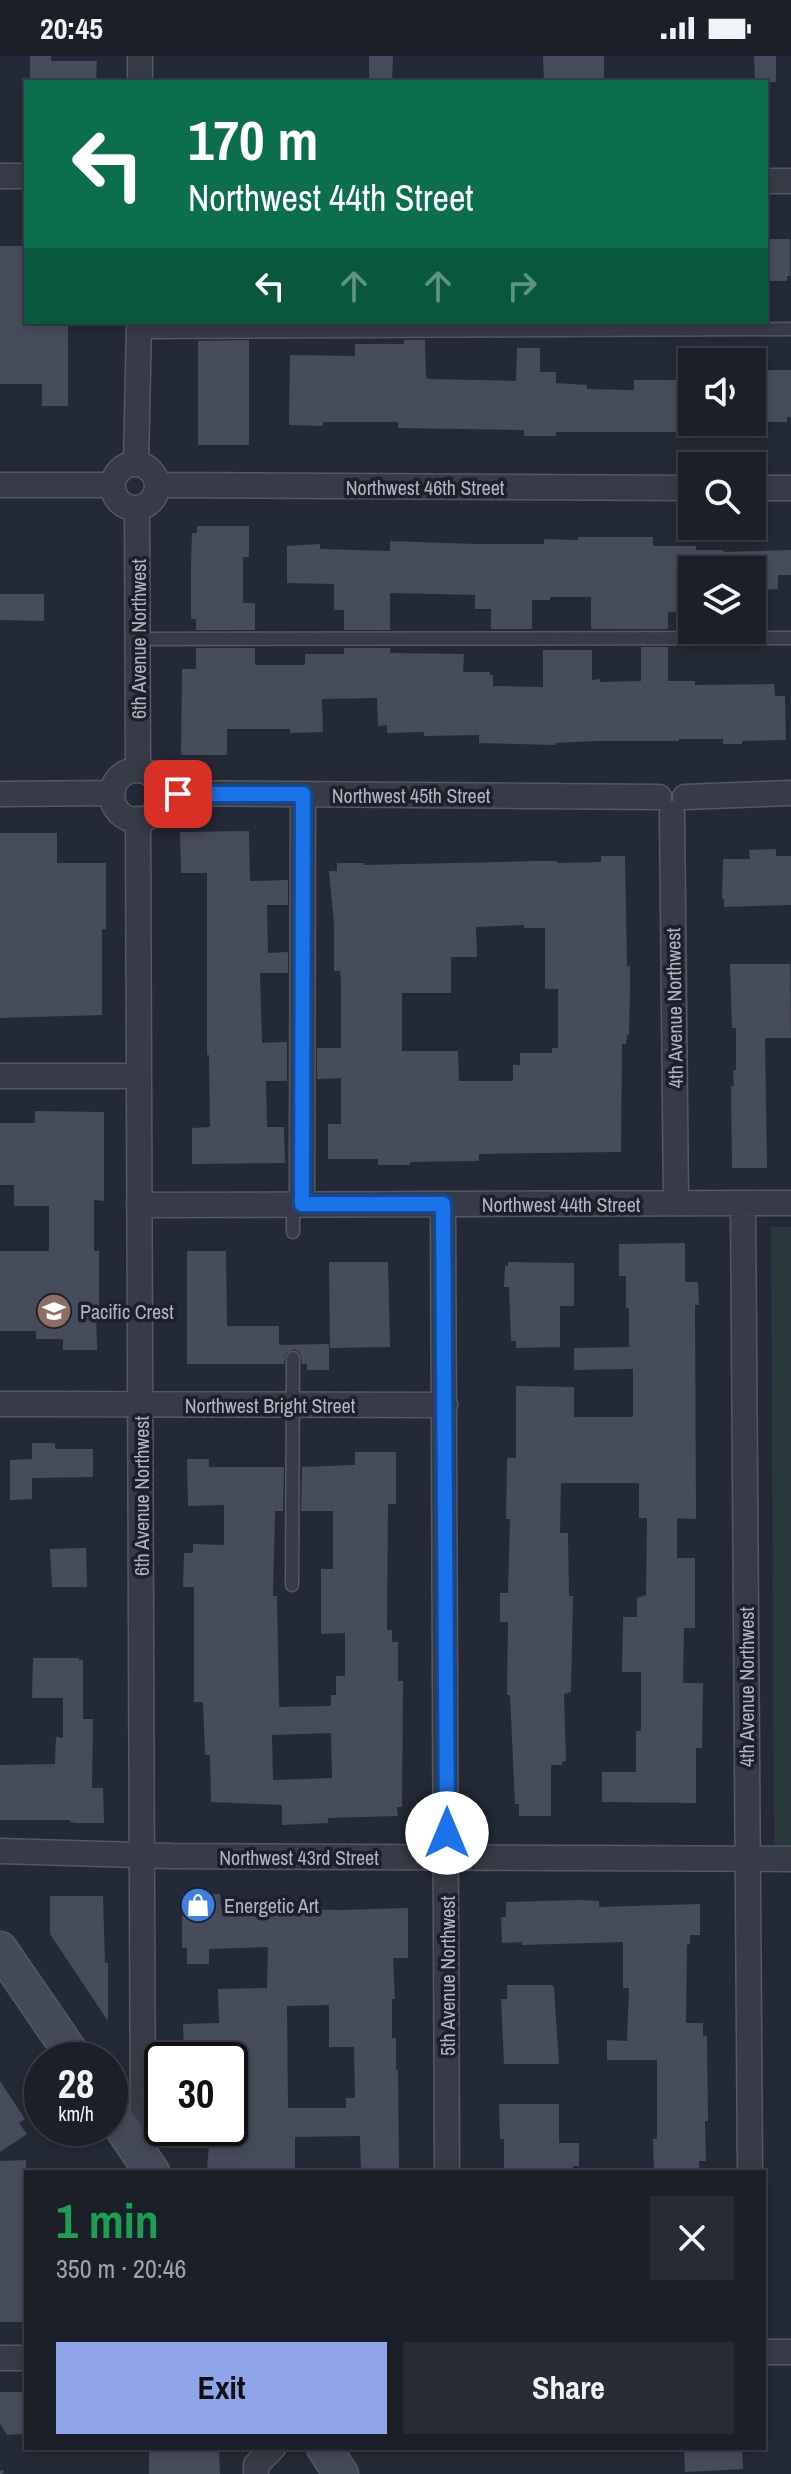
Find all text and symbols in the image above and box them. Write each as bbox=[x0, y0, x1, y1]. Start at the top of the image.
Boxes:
text: 20:45 bbox=[40, 8, 103, 48]
text: 170 m bbox=[188, 102, 318, 177]
icon: left bbox=[56, 112, 160, 216]
text: Northwest 44th Street bbox=[188, 174, 474, 222]
icon: left bbox=[248, 264, 292, 308]
icon: ahead bbox=[332, 264, 376, 308]
icon: ahead bbox=[416, 264, 460, 308]
icon: right bbox=[500, 264, 544, 308]
map controls bbox=[678, 348, 766, 644]
button: sound bbox=[678, 348, 766, 436]
button: search bbox=[678, 452, 766, 540]
street label: Northwest 46th Street bbox=[346, 474, 505, 501]
button: layers bbox=[678, 556, 766, 644]
street label: 6th Avenue Northwest bbox=[125, 558, 152, 719]
pin bbox=[144, 760, 212, 828]
icon: arrive bbox=[156, 772, 200, 816]
street label: Northwest 45th Street bbox=[332, 782, 491, 809]
street label: 4th Avenue Northwest bbox=[659, 927, 689, 1088]
street label: Northwest 44th Street bbox=[482, 1191, 641, 1218]
school or university icon: Pacific Crest bbox=[35, 1292, 73, 1330]
place label: Pacific Crest bbox=[80, 1298, 174, 1325]
street label: Northwest Bright Street bbox=[185, 1392, 356, 1419]
street label: 6th Avenue Northwest bbox=[128, 1415, 155, 1576]
street label: 4th Avenue Northwest bbox=[733, 1606, 760, 1767]
position arrow bbox=[405, 1791, 489, 1875]
street label: Northwest 43rd Street bbox=[219, 1844, 379, 1871]
shop icon: Energetic Art bbox=[179, 1886, 217, 1924]
place label: Energetic Art bbox=[224, 1892, 319, 1919]
street label: 5th Avenue Northwest bbox=[434, 1895, 461, 2056]
speed limit sign: 30 bbox=[144, 2042, 248, 2146]
text: 28 bbox=[58, 2057, 94, 2110]
text: km/h bbox=[58, 2100, 94, 2127]
text: 1 min bbox=[56, 2188, 159, 2253]
button: close bbox=[650, 2196, 734, 2280]
text: 350 m · 20:46 bbox=[56, 2251, 186, 2286]
button: Exit bbox=[56, 2342, 387, 2434]
button: Share bbox=[403, 2342, 734, 2434]

